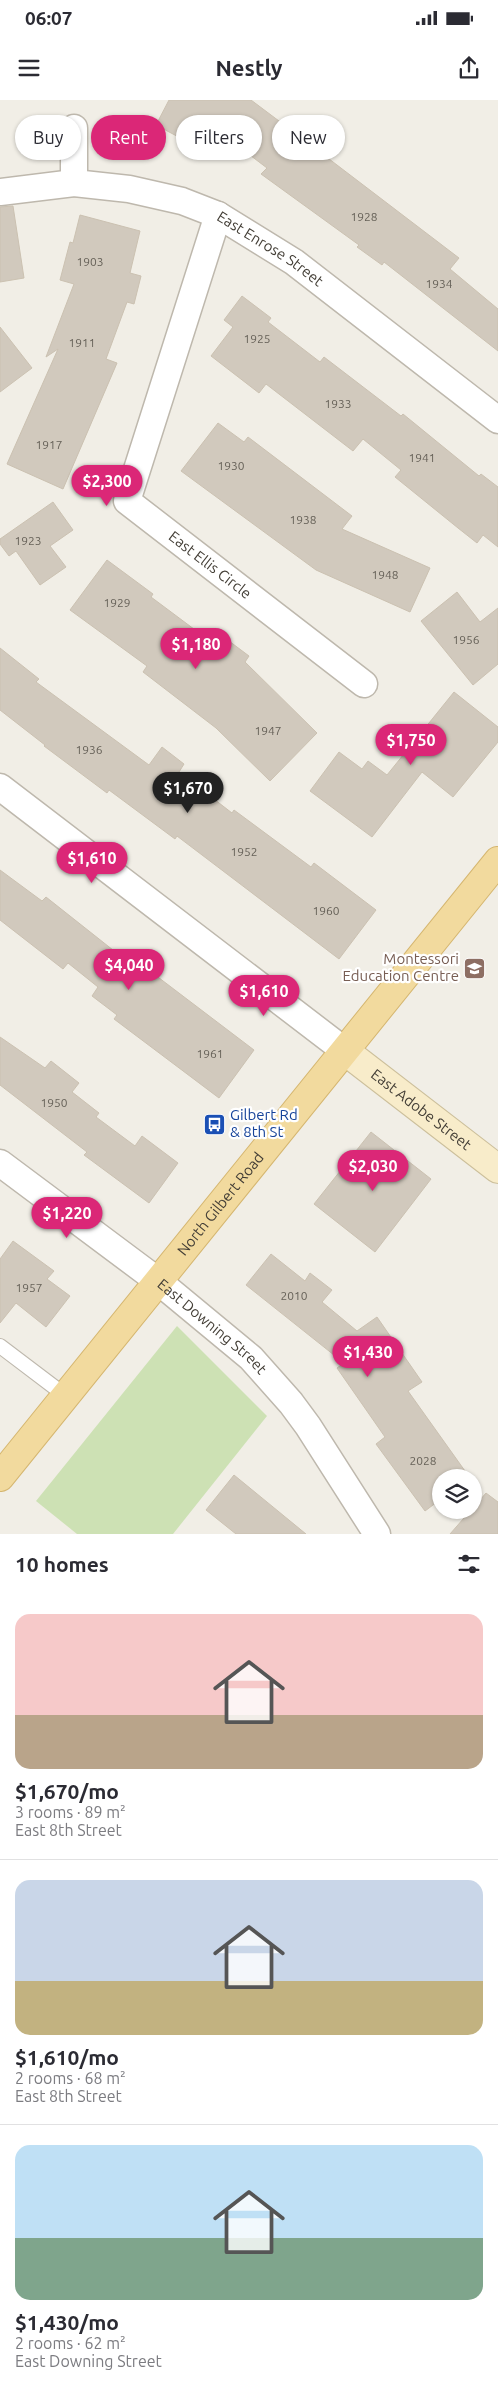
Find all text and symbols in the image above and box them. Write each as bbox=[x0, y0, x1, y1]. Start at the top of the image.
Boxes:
text: 06:07 bbox=[25, 7, 73, 29]
icon: menu bbox=[15, 54, 43, 82]
icon: share bbox=[455, 54, 483, 82]
text: Nestly bbox=[215, 55, 283, 80]
chip: Buy bbox=[15, 115, 81, 160]
chip: Rent bbox=[91, 115, 166, 160]
chip: Filters bbox=[176, 115, 262, 160]
chip: New bbox=[272, 115, 345, 160]
street label: East Enrose Street bbox=[214, 208, 327, 290]
house number: 1928 bbox=[350, 210, 378, 223]
house number: 1903 bbox=[76, 255, 104, 268]
house number: 1934 bbox=[425, 277, 453, 290]
house number: 1925 bbox=[243, 332, 271, 345]
house number: 1911 bbox=[68, 336, 96, 349]
house number: 1933 bbox=[324, 397, 352, 410]
house number: 1917 bbox=[35, 438, 63, 451]
house number: 1941 bbox=[408, 451, 436, 464]
house number: 1930 bbox=[217, 459, 245, 472]
pin: $2,300 bbox=[66, 464, 148, 507]
text: $2,300 bbox=[82, 472, 132, 490]
house number: 1938 bbox=[289, 513, 317, 526]
street label: East Ellis Circle bbox=[166, 528, 255, 602]
house number: 1923 bbox=[14, 534, 42, 547]
house number: 1948 bbox=[371, 568, 399, 581]
house number: 1929 bbox=[103, 596, 131, 609]
pin: $1,180 bbox=[155, 628, 237, 670]
house number: 1956 bbox=[452, 633, 480, 646]
text: $1,180 bbox=[171, 635, 221, 653]
house number: 1947 bbox=[254, 724, 282, 737]
pin: $1,750 bbox=[370, 724, 452, 766]
text: $1,750 bbox=[386, 731, 436, 749]
house number: 1936 bbox=[75, 743, 103, 756]
pin: $1,670 bbox=[147, 772, 229, 814]
text: $1,670 bbox=[163, 779, 213, 797]
pin: $1,610 bbox=[51, 842, 133, 884]
house number: 1952 bbox=[230, 845, 258, 858]
text: $1,610 bbox=[67, 849, 117, 867]
house number: 1960 bbox=[312, 904, 340, 917]
pin: $4,040 bbox=[88, 948, 170, 991]
place label: Montessori Education Centre bbox=[343, 950, 459, 984]
text: $4,040 bbox=[104, 956, 154, 974]
school or university icon: Montessori Education Centre bbox=[463, 956, 487, 980]
pin: $1,610 bbox=[223, 974, 305, 1017]
text: $1,610 bbox=[239, 982, 289, 1000]
house number: 1961 bbox=[196, 1047, 224, 1060]
street label: East Adobe Street bbox=[368, 1065, 475, 1153]
house number: 1950 bbox=[40, 1096, 68, 1109]
place label: Gilbert Rd & 8th St bbox=[230, 1106, 298, 1140]
bus stop icon: Gilbert Rd & 8th St bbox=[202, 1112, 226, 1136]
street label: North Gilbert Road bbox=[174, 1149, 267, 1259]
pin: $2,030 bbox=[332, 1150, 414, 1192]
text: $2,030 bbox=[348, 1157, 398, 1175]
pin: $1,220 bbox=[26, 1196, 108, 1239]
text: $1,220 bbox=[42, 1204, 92, 1222]
street label: East Downing Street bbox=[154, 1275, 270, 1378]
house number: 1957 bbox=[15, 1281, 43, 1294]
house number: 2010 bbox=[280, 1289, 308, 1302]
pin: $1,430 bbox=[327, 1336, 409, 1378]
text: $1,430 bbox=[343, 1343, 393, 1361]
house number: 2028 bbox=[409, 1454, 437, 1467]
map controls bbox=[432, 1469, 482, 1519]
button: layers bbox=[432, 1469, 482, 1519]
icon: filters bbox=[455, 1550, 483, 1578]
text: 10 homes bbox=[15, 1552, 109, 1576]
icon: home bbox=[204, 1647, 294, 1737]
text: $1,670/mo bbox=[15, 1779, 119, 1803]
text: 3 rooms · 89 m² bbox=[15, 1803, 126, 1821]
text: East 8th Street bbox=[15, 1821, 122, 1839]
icon: home bbox=[204, 1912, 294, 2002]
text: $1,610/mo bbox=[15, 2045, 119, 2069]
text: 2 rooms · 68 m² bbox=[15, 2069, 126, 2087]
text: East 8th Street bbox=[15, 2087, 122, 2105]
icon: home bbox=[204, 2177, 294, 2267]
text: $1,430/mo bbox=[15, 2310, 119, 2334]
text: 2 rooms · 62 m² bbox=[15, 2334, 126, 2352]
text: East Downing Street bbox=[15, 2352, 162, 2370]

